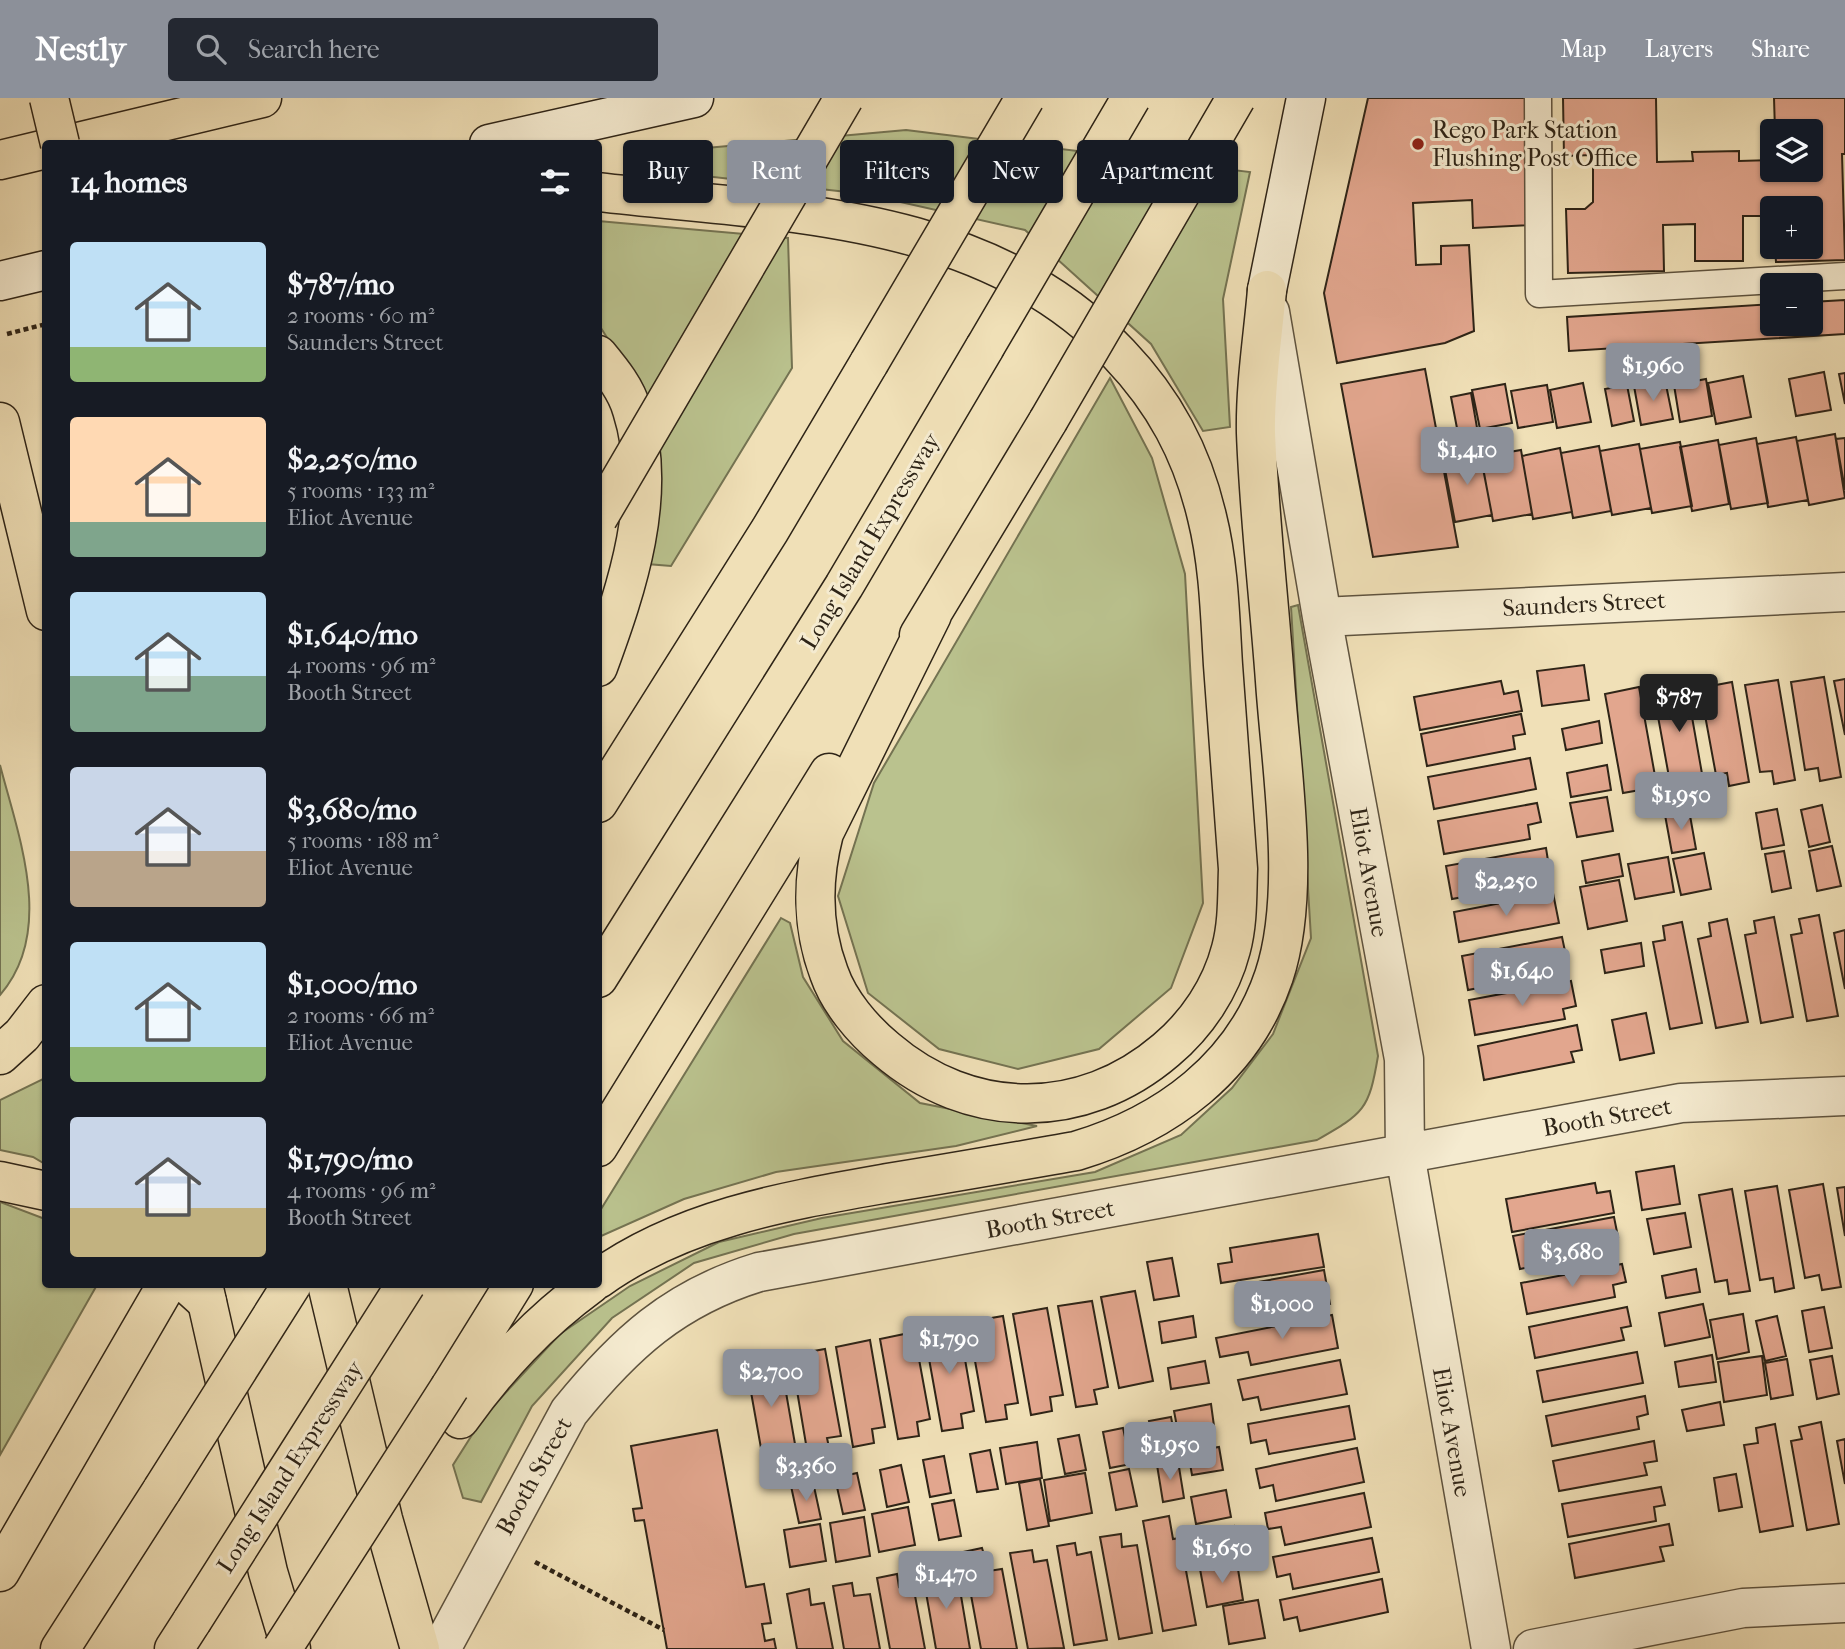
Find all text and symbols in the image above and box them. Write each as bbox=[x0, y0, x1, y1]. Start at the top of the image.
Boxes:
search box bbox=[168, 18, 658, 81]
text: Nestly bbox=[35, 30, 126, 69]
icon: search bbox=[192, 30, 230, 68]
text: Search here bbox=[248, 34, 380, 65]
text: Map bbox=[1561, 35, 1607, 63]
text: Layers bbox=[1645, 35, 1713, 63]
text: Share bbox=[1751, 35, 1810, 63]
place label: Rego Park Station Flushing Post Office bbox=[1432, 116, 1638, 172]
map controls bbox=[1760, 119, 1823, 336]
button: layers bbox=[1760, 119, 1823, 182]
marker: Rego Park Station Flushing Post Office bbox=[1410, 136, 1426, 152]
chip: Buy bbox=[623, 140, 713, 203]
chip: Rent bbox=[727, 140, 826, 203]
chip: Filters bbox=[840, 140, 954, 203]
chip: New bbox=[968, 140, 1063, 203]
chip: Apartment bbox=[1077, 140, 1238, 203]
icon: filters bbox=[536, 163, 574, 201]
text: 14 homes bbox=[70, 165, 187, 200]
button: + bbox=[1760, 196, 1823, 259]
text: $787/mo bbox=[287, 267, 395, 302]
icon: home bbox=[126, 270, 210, 354]
button: − bbox=[1760, 273, 1823, 336]
text: 2 rooms · 60 m² bbox=[287, 302, 434, 329]
text: Saunders Street bbox=[287, 329, 444, 356]
pin: $1,960 bbox=[1596, 344, 1710, 403]
text: $1,960 bbox=[1622, 352, 1684, 379]
street label: Long Island Expressway bbox=[794, 427, 946, 654]
pin: $1,410 bbox=[1410, 428, 1524, 487]
text: $1,410 bbox=[1437, 436, 1497, 463]
text: $2,250/mo bbox=[287, 442, 417, 477]
icon: home bbox=[126, 445, 210, 529]
text: 5 rooms · 133 m² bbox=[287, 477, 434, 504]
text: Eliot Avenue bbox=[287, 504, 413, 531]
street label: Saunders Street bbox=[1502, 586, 1667, 622]
text: $1,640/mo bbox=[287, 617, 418, 652]
icon: home bbox=[126, 620, 210, 704]
text: 4 rooms · 96 m² bbox=[287, 652, 436, 679]
pin: $787 bbox=[1638, 674, 1720, 734]
text: Booth Street bbox=[287, 679, 412, 706]
text: $787 bbox=[1656, 683, 1702, 710]
pin: $1,950 bbox=[1624, 772, 1738, 832]
text: $1,950 bbox=[1651, 781, 1711, 808]
text: $3,680/mo bbox=[287, 792, 417, 827]
icon: home bbox=[126, 795, 210, 879]
street label: Eliot Avenue bbox=[1344, 805, 1394, 939]
text: 5 rooms · 188 m² bbox=[287, 827, 439, 854]
text: Eliot Avenue bbox=[287, 854, 413, 881]
pin: $2,250 bbox=[1449, 858, 1563, 918]
text: $2,250 bbox=[1474, 867, 1538, 894]
pin: $1,640 bbox=[1465, 948, 1579, 1008]
text: $1,640 bbox=[1490, 957, 1554, 984]
text: $1,000/mo bbox=[287, 967, 417, 1002]
icon: home bbox=[126, 970, 210, 1054]
text: 2 rooms · 66 m² bbox=[287, 1002, 434, 1029]
text: Eliot Avenue bbox=[287, 1029, 413, 1056]
street label: Booth Street bbox=[1540, 1092, 1674, 1142]
text: $1,790/mo bbox=[287, 1142, 413, 1177]
icon: home bbox=[126, 1145, 210, 1229]
text: 4 rooms · 96 m² bbox=[287, 1177, 436, 1204]
street label: Booth Street bbox=[983, 1194, 1117, 1244]
text: Booth Street bbox=[287, 1204, 412, 1231]
pin: $3,680 bbox=[1515, 1230, 1629, 1289]
text: $3,680 bbox=[1540, 1238, 1604, 1265]
pin: $1,000 bbox=[1225, 1282, 1339, 1341]
text: $1,000 bbox=[1250, 1290, 1314, 1317]
pin: $1,790 bbox=[892, 1316, 1006, 1376]
text: $1,790 bbox=[919, 1325, 979, 1352]
pin: $2,700 bbox=[714, 1350, 828, 1409]
street label: Long Island Expressway bbox=[211, 1355, 370, 1578]
text: $2,700 bbox=[739, 1358, 803, 1385]
street label: Eliot Avenue bbox=[1427, 1365, 1477, 1499]
street label: Booth Street bbox=[490, 1412, 578, 1540]
pin: $1,950 bbox=[1113, 1422, 1227, 1482]
text: $1,950 bbox=[1140, 1431, 1200, 1458]
pin: $3,360 bbox=[749, 1444, 863, 1503]
text: $3,360 bbox=[775, 1452, 837, 1479]
pin: $1,650 bbox=[1165, 1526, 1279, 1585]
text: $1,650 bbox=[1192, 1534, 1252, 1561]
pin: $1,470 bbox=[889, 1552, 1003, 1611]
text: $1,470 bbox=[915, 1560, 977, 1587]

